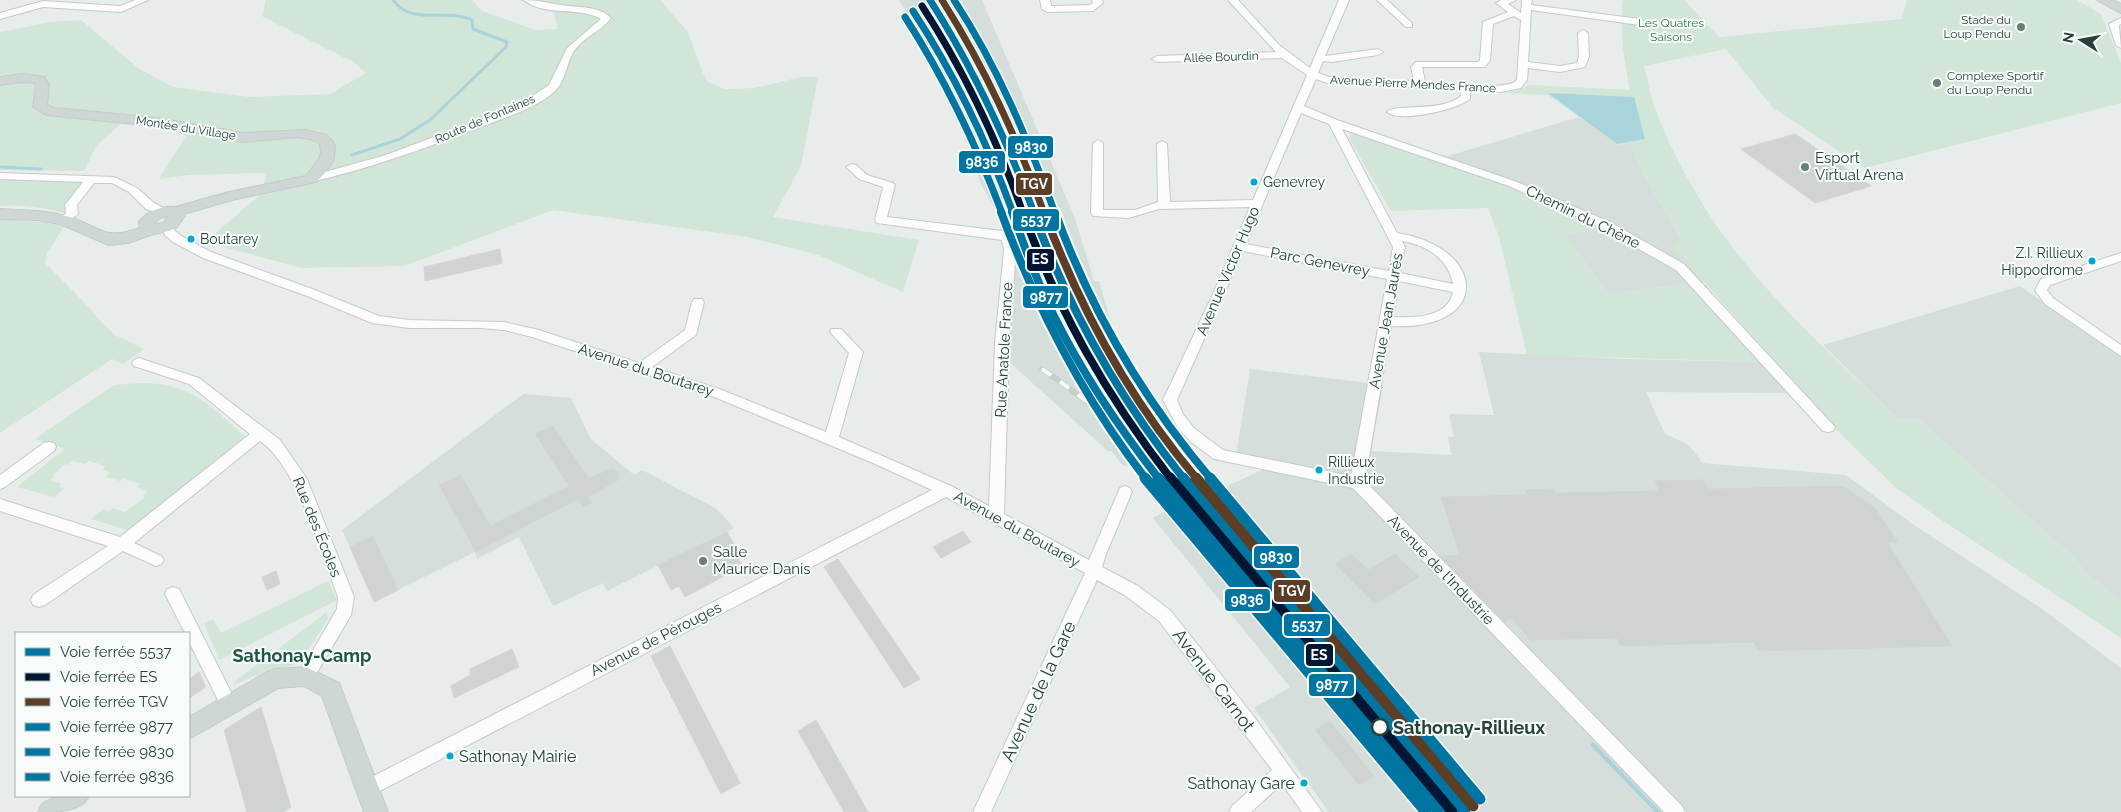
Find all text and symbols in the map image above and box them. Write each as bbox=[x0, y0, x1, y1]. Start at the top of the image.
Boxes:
place label: Stade du Loup Pendu bbox=[1943, 13, 2011, 41]
north arrow bbox=[2056, 15, 2106, 65]
park label: Les Quatres Saisons bbox=[1638, 16, 1704, 44]
marker: Stade du Loup Pendu bbox=[2015, 21, 2027, 33]
text: N bbox=[2059, 31, 2077, 44]
street label: Allée Bourdin bbox=[1183, 49, 1259, 65]
place label: Complexe Sportif du Loup Pendu bbox=[1947, 69, 2044, 97]
street label: Avenue Pierre Mendes France bbox=[1330, 73, 1496, 95]
marker: Complexe Sportif du Loup Pendu bbox=[1931, 77, 1943, 89]
street label: Route de Fontaines bbox=[433, 92, 537, 146]
street label: Montée du Village bbox=[135, 113, 237, 143]
line badge: 9830 bbox=[1007, 135, 1054, 159]
text: 9830 bbox=[1014, 139, 1048, 155]
place label: Esport Virtual Arena bbox=[1815, 149, 1904, 184]
line badge: 9836 bbox=[958, 150, 1006, 174]
text: 9836 bbox=[965, 154, 999, 170]
marker: Esport Virtual Arena bbox=[1799, 161, 1811, 173]
line badge: TGV bbox=[1015, 172, 1053, 196]
place label: Genevrey bbox=[1263, 174, 1326, 190]
text: TGV bbox=[1020, 176, 1048, 192]
marker: Genevrey bbox=[1249, 177, 1259, 187]
street label: Chemin du Chêne bbox=[1523, 182, 1643, 253]
street label: Avenue Victor Hugo bbox=[1193, 204, 1263, 338]
line badge: 5537 bbox=[1012, 208, 1060, 232]
text: 5537 bbox=[1020, 212, 1052, 228]
place label: Boutarey bbox=[200, 231, 259, 247]
marker: Boutarey bbox=[186, 234, 196, 244]
street label: Parc Genevrey bbox=[1269, 244, 1371, 280]
place label: Z.I. Rillieux Hippodrome bbox=[2001, 245, 2083, 278]
line badge: ES bbox=[1026, 248, 1055, 272]
text: ES bbox=[1032, 251, 1049, 267]
street label: Avenue Jean Jaurès bbox=[1365, 252, 1407, 390]
marker: Z.I. Rillieux Hippodrome bbox=[2087, 256, 2097, 266]
street label: Rue Anatole France bbox=[991, 282, 1017, 418]
line badge: 9877 bbox=[1022, 285, 1069, 309]
text: 9877 bbox=[1030, 289, 1062, 305]
street label: Avenue du Boutarey bbox=[576, 340, 716, 400]
place label: Rillieux Industrie bbox=[1328, 454, 1384, 487]
marker: Rillieux Industrie bbox=[1314, 465, 1324, 475]
street label: Rue des Écoles bbox=[289, 474, 345, 580]
street label: Avenue du Boutarey bbox=[951, 487, 1083, 571]
street label: Avenue de l'Industrie bbox=[1384, 511, 1498, 629]
place label: Salle Maurice Danis bbox=[713, 543, 811, 578]
line badge: 9830 bbox=[1253, 545, 1300, 569]
text: 9830 bbox=[1259, 549, 1293, 565]
marker: Salle Maurice Danis bbox=[697, 555, 709, 567]
line badge: TGV bbox=[1273, 579, 1311, 603]
text: TGV bbox=[1278, 583, 1306, 599]
line badge: 9836 bbox=[1224, 588, 1271, 612]
text: 9836 bbox=[1230, 592, 1264, 608]
street label: Avenue de Pérouges bbox=[587, 598, 725, 680]
line badge: 5537 bbox=[1283, 613, 1331, 637]
street label: Avenue de la Gare bbox=[996, 617, 1080, 765]
text: 5537 bbox=[1291, 617, 1323, 633]
street label: Avenue Carnot bbox=[1169, 624, 1259, 736]
legend bbox=[15, 632, 190, 797]
text: Voie ferrée 5537 bbox=[60, 643, 172, 661]
line badge: ES bbox=[1305, 643, 1334, 667]
district label: Sathonay-Camp bbox=[233, 645, 371, 666]
text: ES bbox=[1311, 647, 1328, 663]
text: Voie ferrée ES bbox=[60, 668, 157, 686]
line badge: 9877 bbox=[1308, 673, 1355, 697]
text: 9877 bbox=[1316, 677, 1348, 693]
text: Voie ferrée TGV bbox=[60, 693, 168, 711]
place label: Sathonay-Rillieux bbox=[1393, 717, 1545, 738]
text: Voie ferrée 9877 bbox=[60, 718, 173, 736]
marker: Sathonay-Rillieux bbox=[1371, 718, 1389, 736]
text: Voie ferrée 9830 bbox=[60, 743, 174, 761]
place label: Sathonay Mairie bbox=[459, 747, 576, 766]
marker: Sathonay Mairie bbox=[445, 751, 455, 761]
text: Voie ferrée 9836 bbox=[60, 768, 174, 786]
place label: Sathonay Gare bbox=[1187, 774, 1295, 793]
marker: Sathonay Gare bbox=[1299, 778, 1309, 788]

